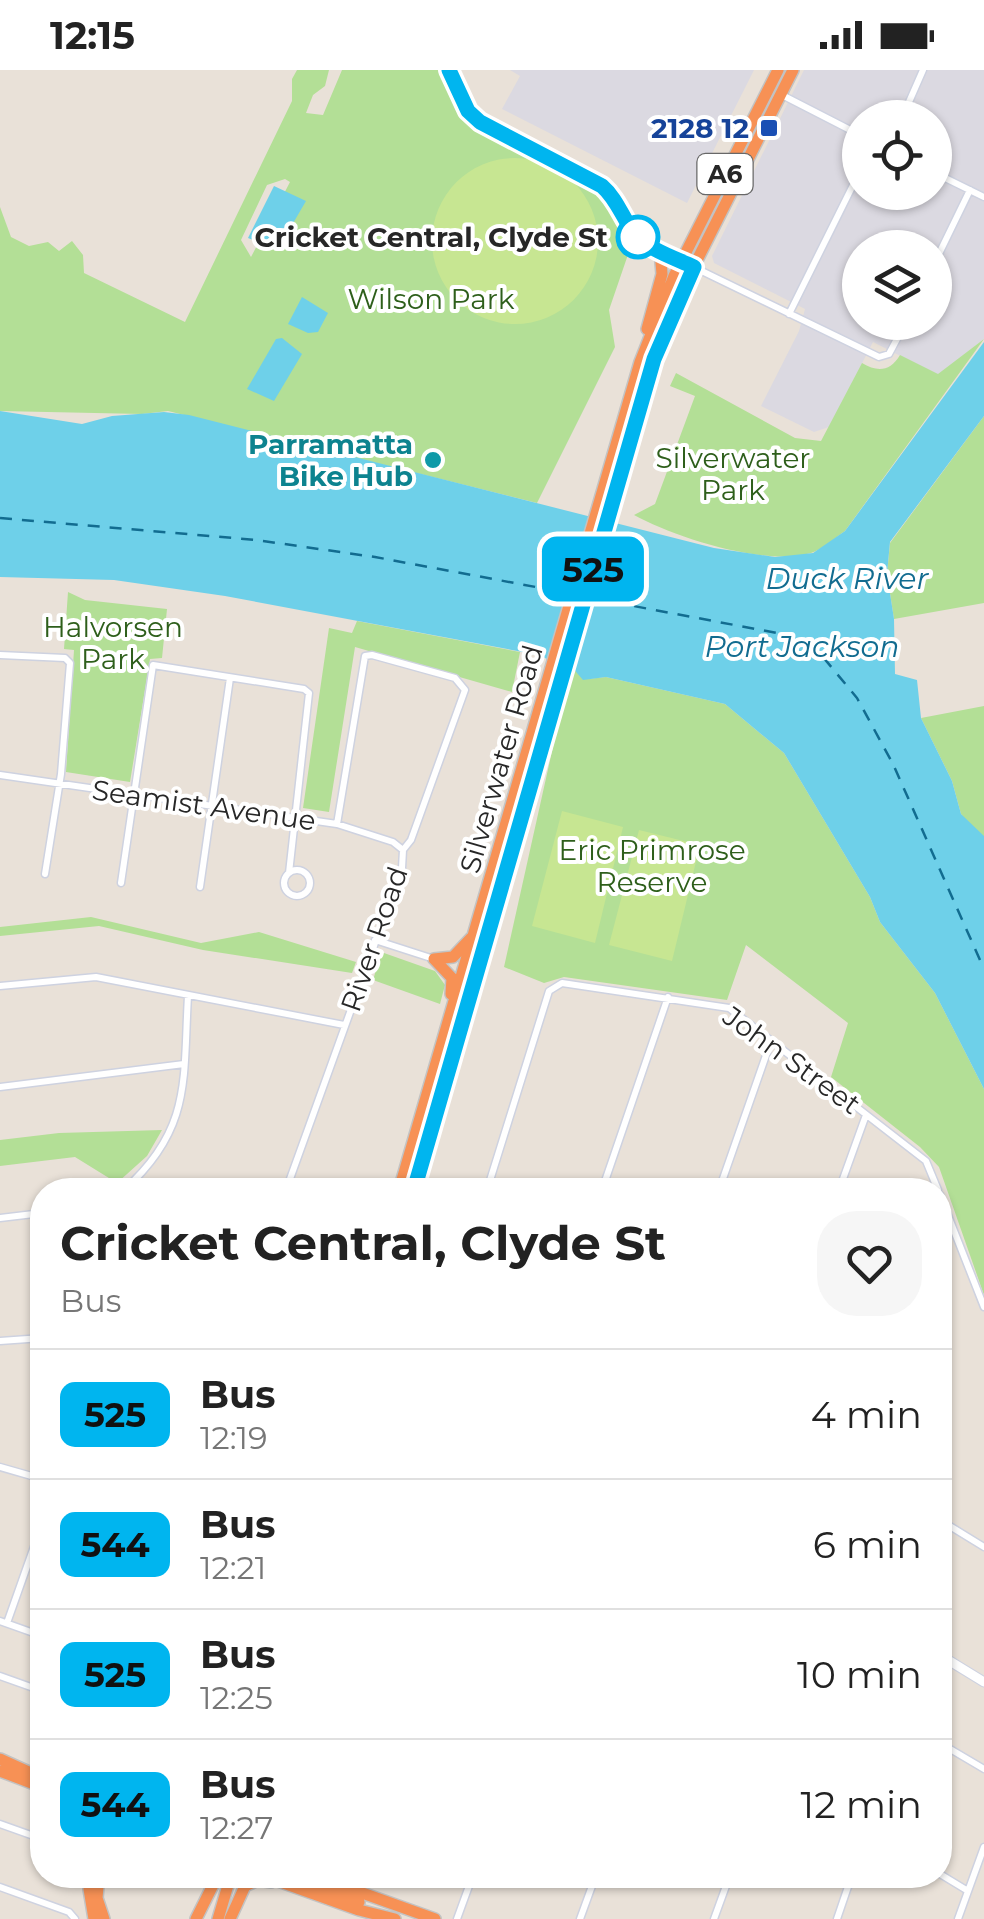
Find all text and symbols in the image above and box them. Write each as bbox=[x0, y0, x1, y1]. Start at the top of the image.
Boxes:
text: 12:15 bbox=[50, 12, 135, 59]
map controls bbox=[842, 100, 952, 340]
button: locate bbox=[842, 100, 952, 210]
place label: 2128 12 bbox=[651, 111, 749, 145]
marker: 2128 12 bbox=[758, 117, 780, 139]
road number: A6 bbox=[698, 154, 752, 194]
marker: Cricket Central, Clyde St bbox=[617, 216, 659, 258]
place label: Cricket Central, Clyde St bbox=[255, 220, 608, 254]
button: layers bbox=[842, 230, 952, 340]
park label: Wilson Park bbox=[347, 282, 515, 316]
place label: Parramatta Bike Hub bbox=[248, 427, 413, 493]
park label: Silverwater Park bbox=[655, 441, 811, 507]
marker: Parramatta Bike Hub bbox=[422, 449, 444, 471]
line badge: 525 bbox=[536, 536, 650, 602]
text: 525 bbox=[562, 548, 624, 591]
water label: Duck River bbox=[766, 560, 929, 597]
park label: Halvorsen Park bbox=[43, 610, 183, 676]
water label: Port Jackson bbox=[704, 628, 900, 665]
street label: Silverwater Road bbox=[452, 641, 550, 877]
street label: Seamist Avenue bbox=[90, 772, 318, 838]
park label: Eric Primrose Reserve bbox=[558, 833, 746, 899]
street label: River Road bbox=[333, 862, 415, 1016]
street label: John Street bbox=[716, 998, 867, 1121]
button: heart bbox=[817, 1211, 922, 1316]
text: Cricket Central, Clyde St bbox=[60, 1214, 666, 1272]
text: Bus bbox=[60, 1281, 121, 1320]
text: Bus bbox=[200, 1371, 275, 1418]
text: 4 min bbox=[811, 1391, 922, 1438]
text: 525 bbox=[84, 1393, 146, 1436]
text: 12:19 bbox=[200, 1418, 268, 1457]
text: Bus bbox=[200, 1501, 275, 1548]
text: 6 min bbox=[813, 1521, 922, 1568]
text: 544 bbox=[80, 1523, 150, 1566]
text: 12:21 bbox=[200, 1548, 266, 1587]
text: Bus bbox=[200, 1631, 275, 1678]
text: 10 min bbox=[797, 1651, 922, 1698]
text: 525 bbox=[84, 1653, 146, 1696]
text: 12:25 bbox=[200, 1678, 273, 1717]
text: Bus bbox=[200, 1761, 275, 1808]
text: 12 min bbox=[801, 1781, 922, 1828]
text: 544 bbox=[80, 1783, 150, 1826]
text: 12:27 bbox=[200, 1808, 273, 1847]

